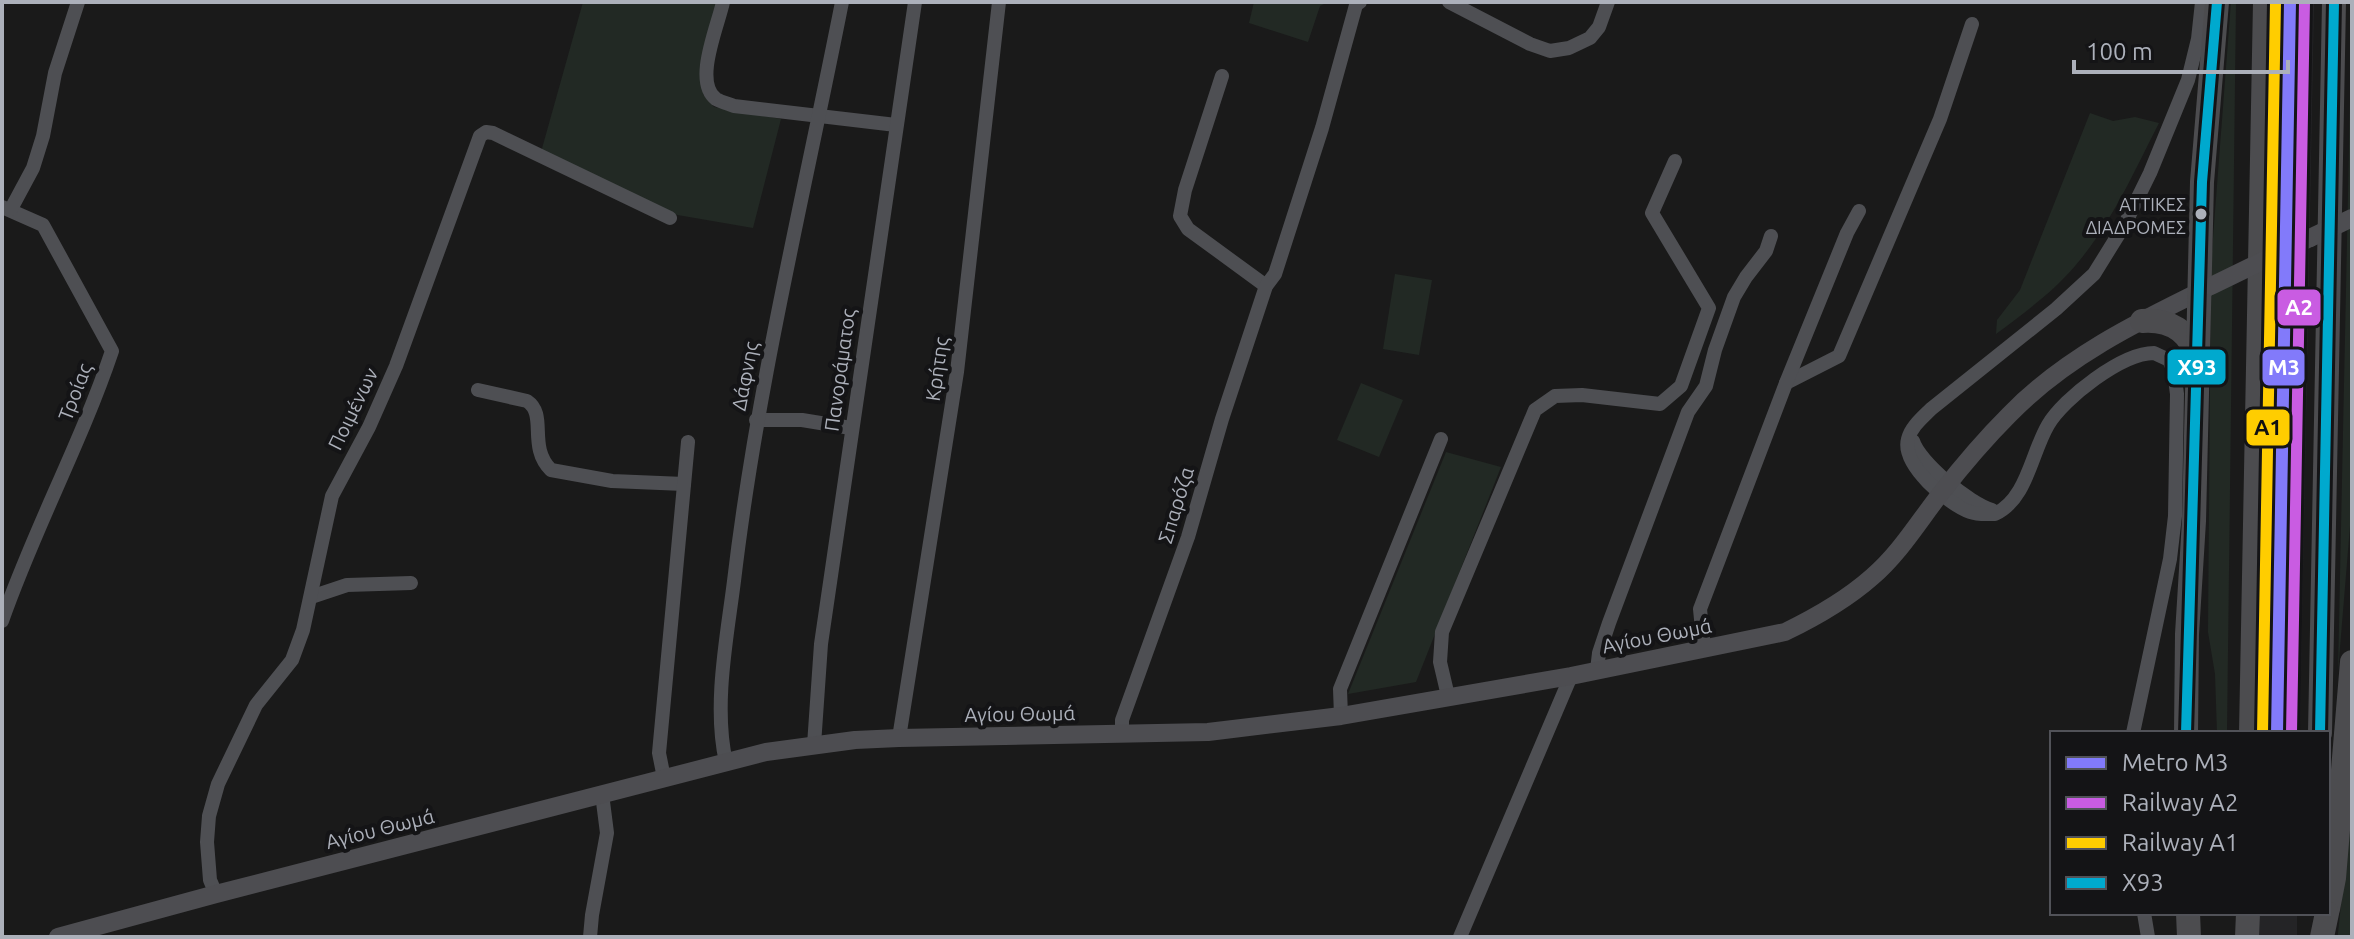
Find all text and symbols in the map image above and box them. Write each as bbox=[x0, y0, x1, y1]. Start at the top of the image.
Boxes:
scale bar bbox=[2074, 24, 2288, 74]
text: 100 m bbox=[2086, 38, 2153, 65]
place label: ΑΤΤΙΚΕΣ ΔΙΑΔΡΟΜΕΣ bbox=[2086, 194, 2186, 237]
marker: ΑΤΤΙΚΕΣ ΔΙΑΔΡΟΜΕΣ bbox=[2193, 206, 2209, 222]
line badge: A2 bbox=[2276, 288, 2322, 327]
text: A2 bbox=[2285, 294, 2313, 319]
street label: Πανοράματος bbox=[819, 307, 860, 433]
street label: Κρήτης bbox=[921, 335, 952, 403]
street label: Δάφνης bbox=[727, 339, 762, 412]
line badge: X93 bbox=[2166, 348, 2227, 386]
line badge: Μ3 bbox=[2261, 348, 2306, 387]
text: X93 bbox=[2177, 354, 2217, 379]
text: Μ3 bbox=[2268, 354, 2300, 379]
street label: Τροίας bbox=[53, 360, 96, 424]
street label: Ποιμένων bbox=[323, 364, 382, 453]
line badge: A1 bbox=[2245, 408, 2291, 447]
text: A1 bbox=[2254, 414, 2282, 439]
street label: Σπαρόζα bbox=[1153, 464, 1198, 546]
street label: Αγίου Θωμά bbox=[1600, 614, 1714, 657]
street label: Αγίου Θωμά bbox=[964, 701, 1076, 726]
legend bbox=[2050, 731, 2330, 915]
text: Metro Μ3 bbox=[2122, 749, 2229, 776]
text: Railway A2 bbox=[2122, 789, 2238, 816]
street label: Αγίου Θωμά bbox=[323, 804, 437, 853]
text: Railway A1 bbox=[2122, 829, 2238, 856]
text: X93 bbox=[2122, 869, 2164, 896]

